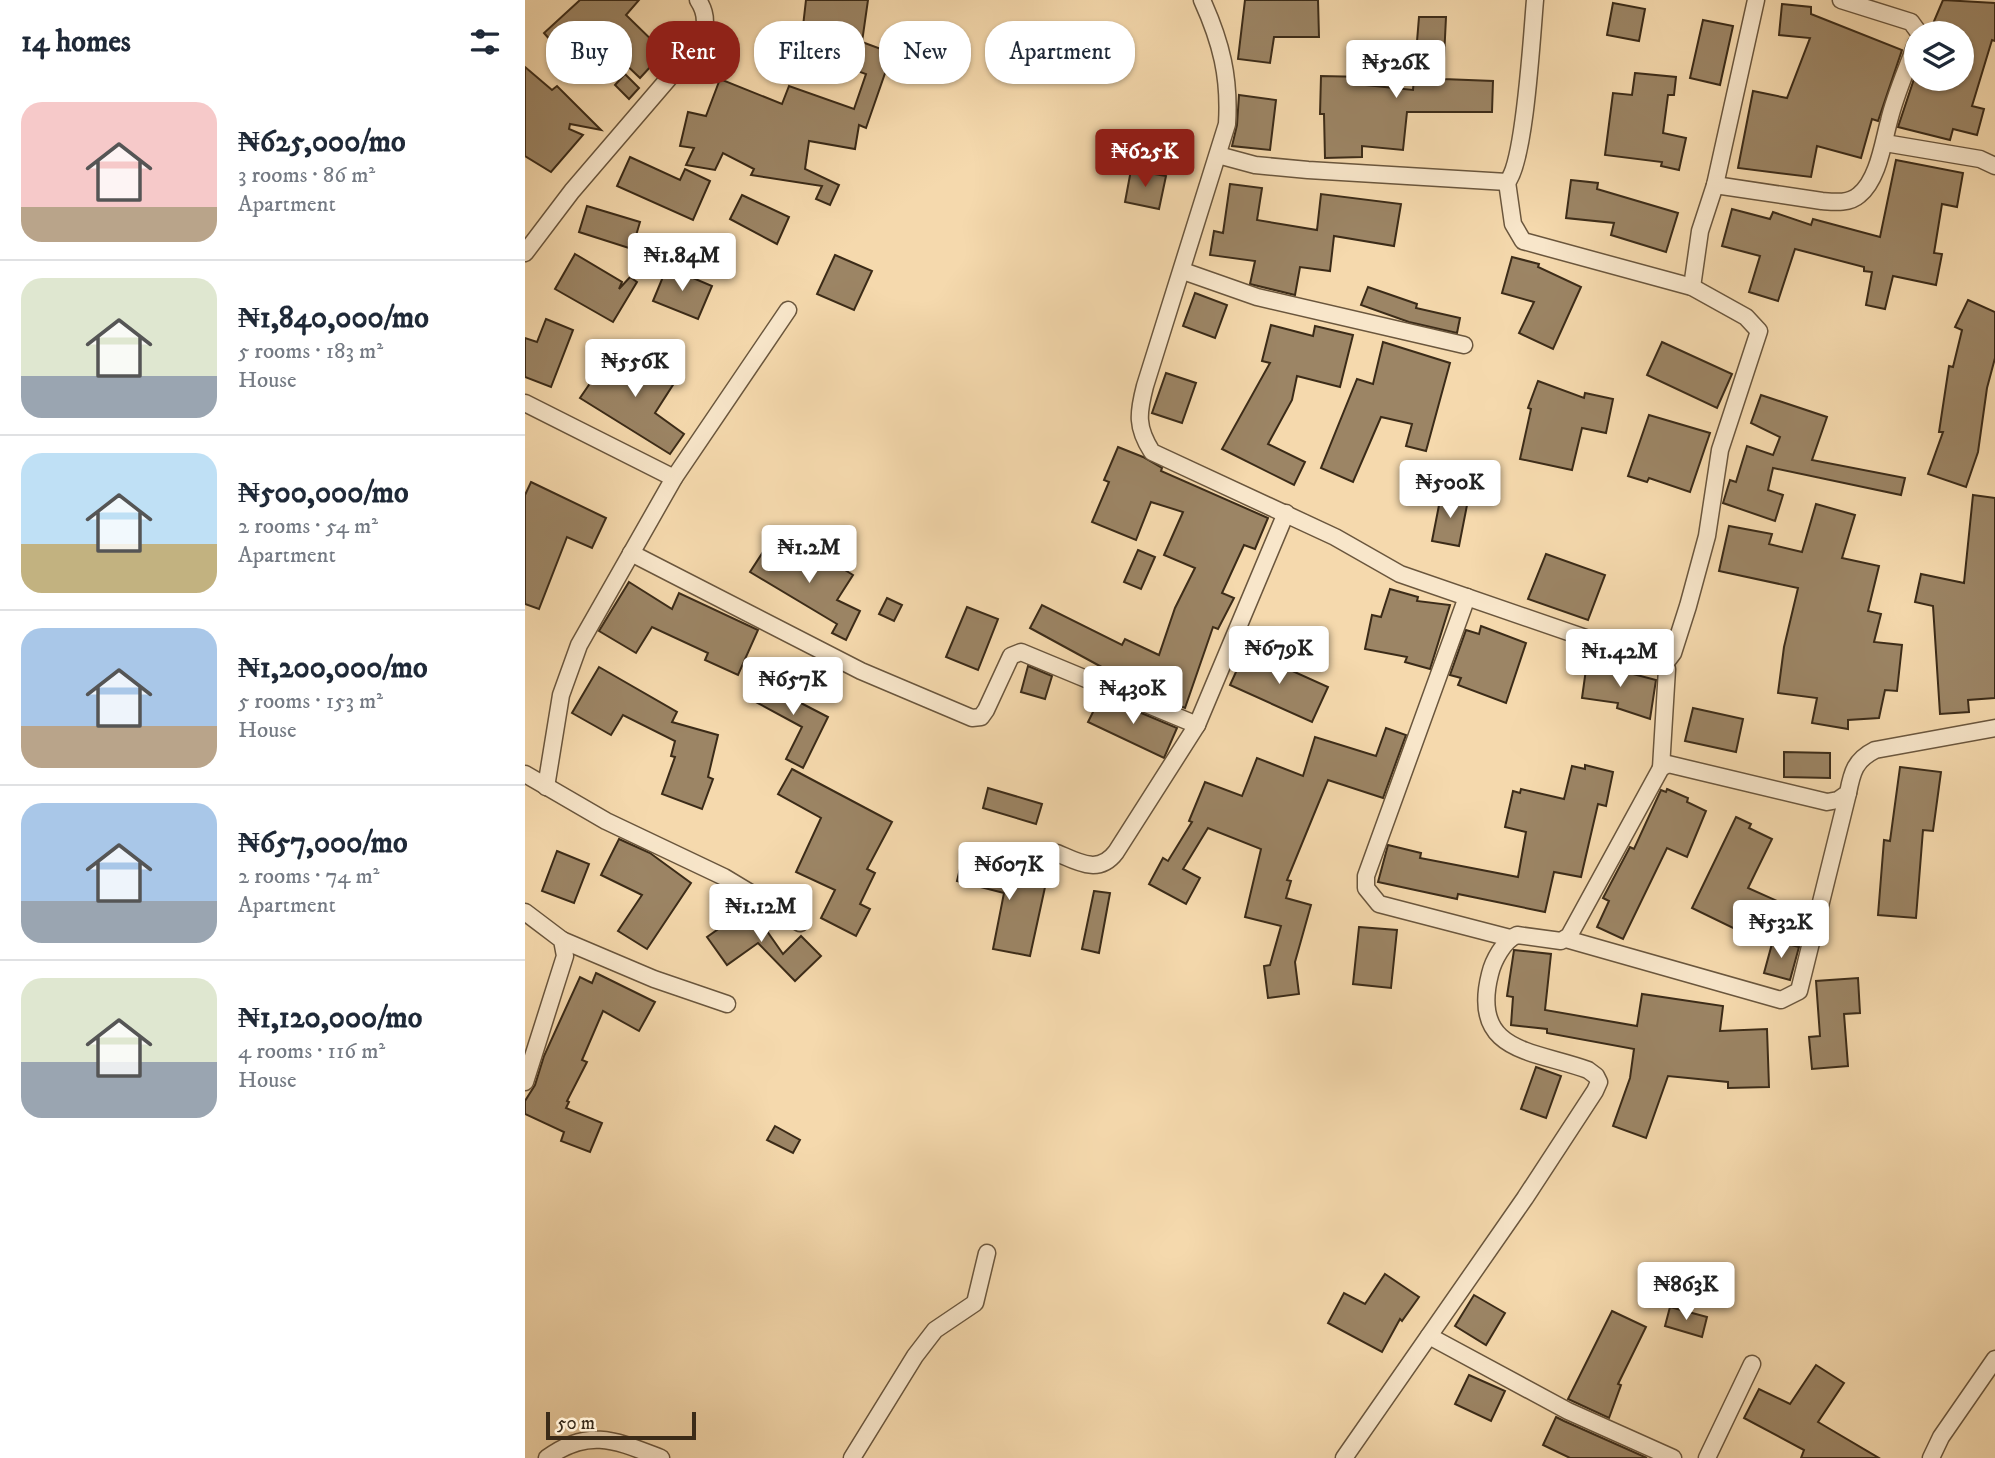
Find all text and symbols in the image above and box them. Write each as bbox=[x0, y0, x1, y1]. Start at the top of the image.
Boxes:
chip: Buy bbox=[546, 21, 632, 84]
chip: Rent bbox=[646, 21, 740, 84]
chip: Filters bbox=[754, 21, 865, 84]
chip: New bbox=[879, 21, 971, 84]
chip: Apartment bbox=[985, 21, 1135, 84]
map controls bbox=[1904, 21, 1974, 91]
button: layers bbox=[1904, 21, 1974, 91]
icon: filters bbox=[466, 23, 504, 61]
text: 14 homes bbox=[21, 24, 131, 61]
pin: ₦526K bbox=[1347, 41, 1445, 100]
text: ₦526K bbox=[1362, 48, 1430, 77]
text: ₦625,000/mo bbox=[238, 124, 406, 161]
icon: home bbox=[77, 130, 161, 214]
pin: ₦625K bbox=[1096, 130, 1194, 189]
text: ₦625K bbox=[1111, 137, 1179, 166]
text: 3 rooms · 86 m² bbox=[238, 161, 375, 190]
text: Apartment bbox=[238, 190, 336, 219]
pin: ₦1.84M bbox=[625, 233, 739, 293]
text: ₦1.84M bbox=[644, 241, 720, 270]
text: ₦1,840,000/mo bbox=[238, 300, 429, 337]
icon: home bbox=[77, 306, 161, 390]
text: 5 rooms · 183 m² bbox=[238, 337, 383, 366]
pin: ₦556K bbox=[586, 340, 684, 399]
text: ₦556K bbox=[601, 347, 669, 376]
text: House bbox=[238, 366, 296, 395]
pin: ₦500K bbox=[1401, 461, 1499, 520]
text: ₦500K bbox=[1416, 468, 1484, 497]
text: ₦500,000/mo bbox=[238, 475, 409, 512]
icon: home bbox=[77, 481, 161, 565]
text: 2 rooms · 54 m² bbox=[238, 512, 378, 541]
pin: ₦1.2M bbox=[760, 526, 858, 585]
text: ₦1.2M bbox=[778, 533, 840, 562]
text: Apartment bbox=[238, 541, 336, 570]
pin: ₦679K bbox=[1230, 626, 1328, 686]
pin: ₦1.42M bbox=[1563, 630, 1677, 689]
text: ₦679K bbox=[1245, 634, 1313, 663]
text: ₦1.42M bbox=[1582, 637, 1658, 666]
text: ₦1,200,000/mo bbox=[238, 650, 428, 687]
icon: home bbox=[77, 656, 161, 740]
pin: ₦657K bbox=[744, 658, 842, 717]
text: ₦657K bbox=[759, 665, 827, 694]
pin: ₦430K bbox=[1084, 666, 1182, 726]
text: ₦430K bbox=[1100, 674, 1166, 703]
text: 5 rooms · 153 m² bbox=[238, 687, 383, 716]
text: House bbox=[238, 716, 296, 745]
text: ₦657,000/mo bbox=[238, 825, 408, 862]
icon: home bbox=[77, 831, 161, 915]
pin: ₦607K bbox=[960, 842, 1058, 902]
text: ₦607K bbox=[974, 850, 1044, 879]
text: 2 rooms · 74 m² bbox=[238, 862, 379, 891]
pin: ₦1.12M bbox=[704, 884, 818, 944]
text: Apartment bbox=[238, 891, 336, 920]
text: ₦1.12M bbox=[725, 892, 797, 921]
pin: ₦532K bbox=[1732, 900, 1830, 960]
text: ₦532K bbox=[1749, 908, 1813, 937]
text: ₦1,120,000/mo bbox=[238, 1000, 422, 1037]
icon: home bbox=[77, 1006, 161, 1090]
text: 4 rooms · 116 m² bbox=[238, 1037, 385, 1066]
text: House bbox=[238, 1066, 296, 1095]
pin: ₦863K bbox=[1637, 1262, 1735, 1322]
text: ₦863K bbox=[1654, 1270, 1718, 1299]
scale bar bbox=[546, 1409, 697, 1441]
text: 50 m bbox=[557, 1412, 595, 1435]

